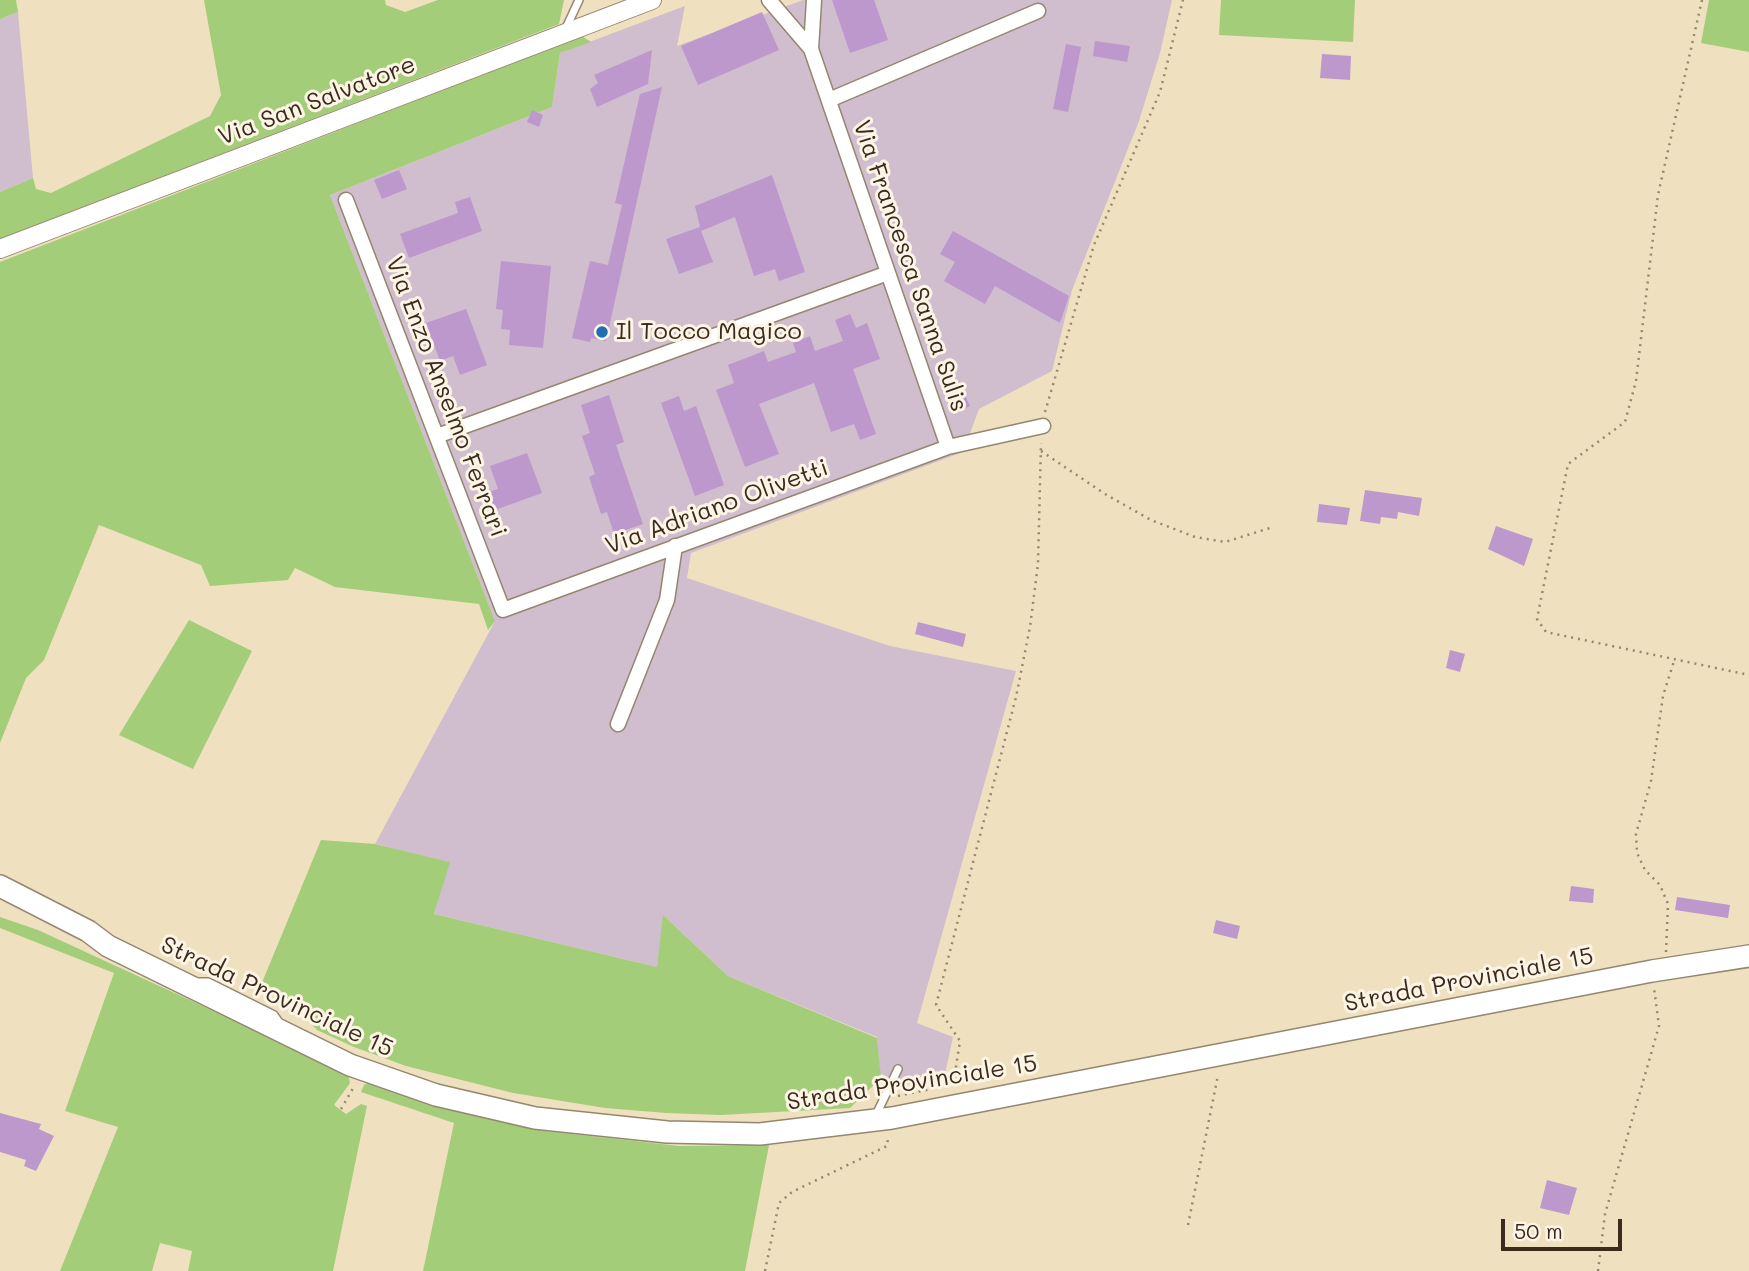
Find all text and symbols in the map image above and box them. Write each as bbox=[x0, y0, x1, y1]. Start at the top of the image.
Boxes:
street label: Via San Salvatore bbox=[214, 50, 420, 152]
street label: Via Francesca Sanna Sulis bbox=[847, 117, 973, 415]
street label: Via Enzo Anselmo Ferrari bbox=[379, 253, 513, 541]
place label: Il Tocco Magico bbox=[616, 318, 802, 346]
marker: Il Tocco Magico bbox=[594, 324, 610, 340]
street label: Via Adriano Olivetti bbox=[602, 453, 832, 561]
street label: Strada Provinciale 15 bbox=[156, 931, 398, 1063]
street label: Strada Provinciale 15 bbox=[1342, 942, 1596, 1018]
street label: Strada Provinciale 15 bbox=[785, 1049, 1039, 1117]
scale bar bbox=[1504, 1204, 1625, 1248]
text: 50 m bbox=[1514, 1217, 1563, 1244]

